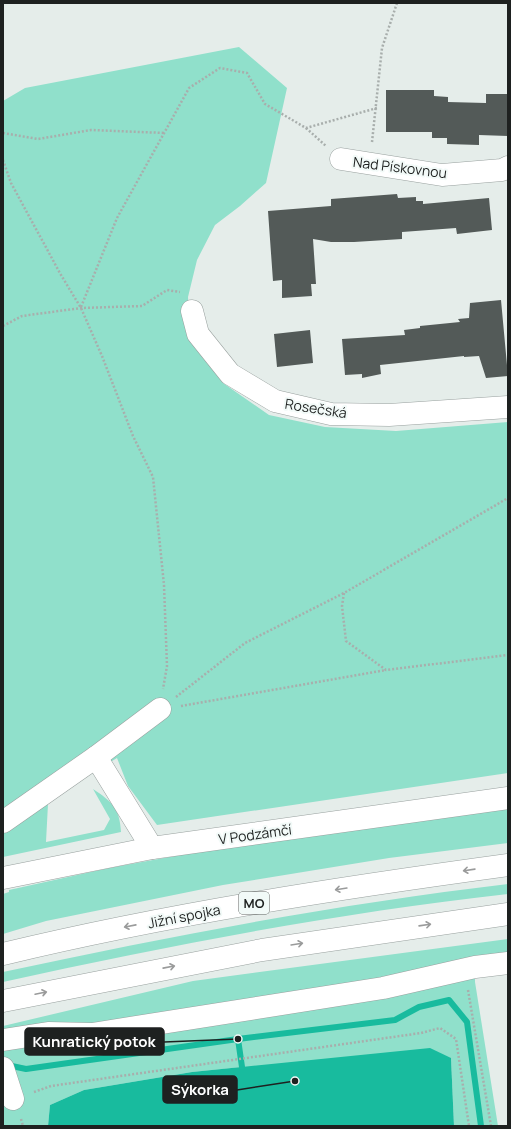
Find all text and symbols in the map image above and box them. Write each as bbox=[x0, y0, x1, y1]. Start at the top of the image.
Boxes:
street label: Nad Pískovnou bbox=[352, 152, 448, 182]
street label: Rosečská bbox=[284, 394, 348, 422]
street label: V Podzámčí bbox=[217, 819, 293, 849]
one-way arrow bbox=[463, 866, 476, 874]
one-way arrow bbox=[335, 885, 348, 893]
road number: MO bbox=[239, 892, 269, 914]
street label: Jižní spojka bbox=[146, 900, 222, 932]
one-way arrow bbox=[418, 921, 431, 929]
one-way arrow bbox=[124, 923, 137, 931]
one-way arrow bbox=[290, 940, 303, 948]
one-way arrow bbox=[162, 963, 175, 971]
one-way arrow bbox=[34, 988, 47, 996]
callout: Kunratický potok bbox=[25, 1028, 164, 1055]
text: Kunratický potok bbox=[32, 1031, 156, 1052]
callout: Sýkorka bbox=[163, 1076, 237, 1103]
text: Sýkorka bbox=[171, 1079, 229, 1100]

